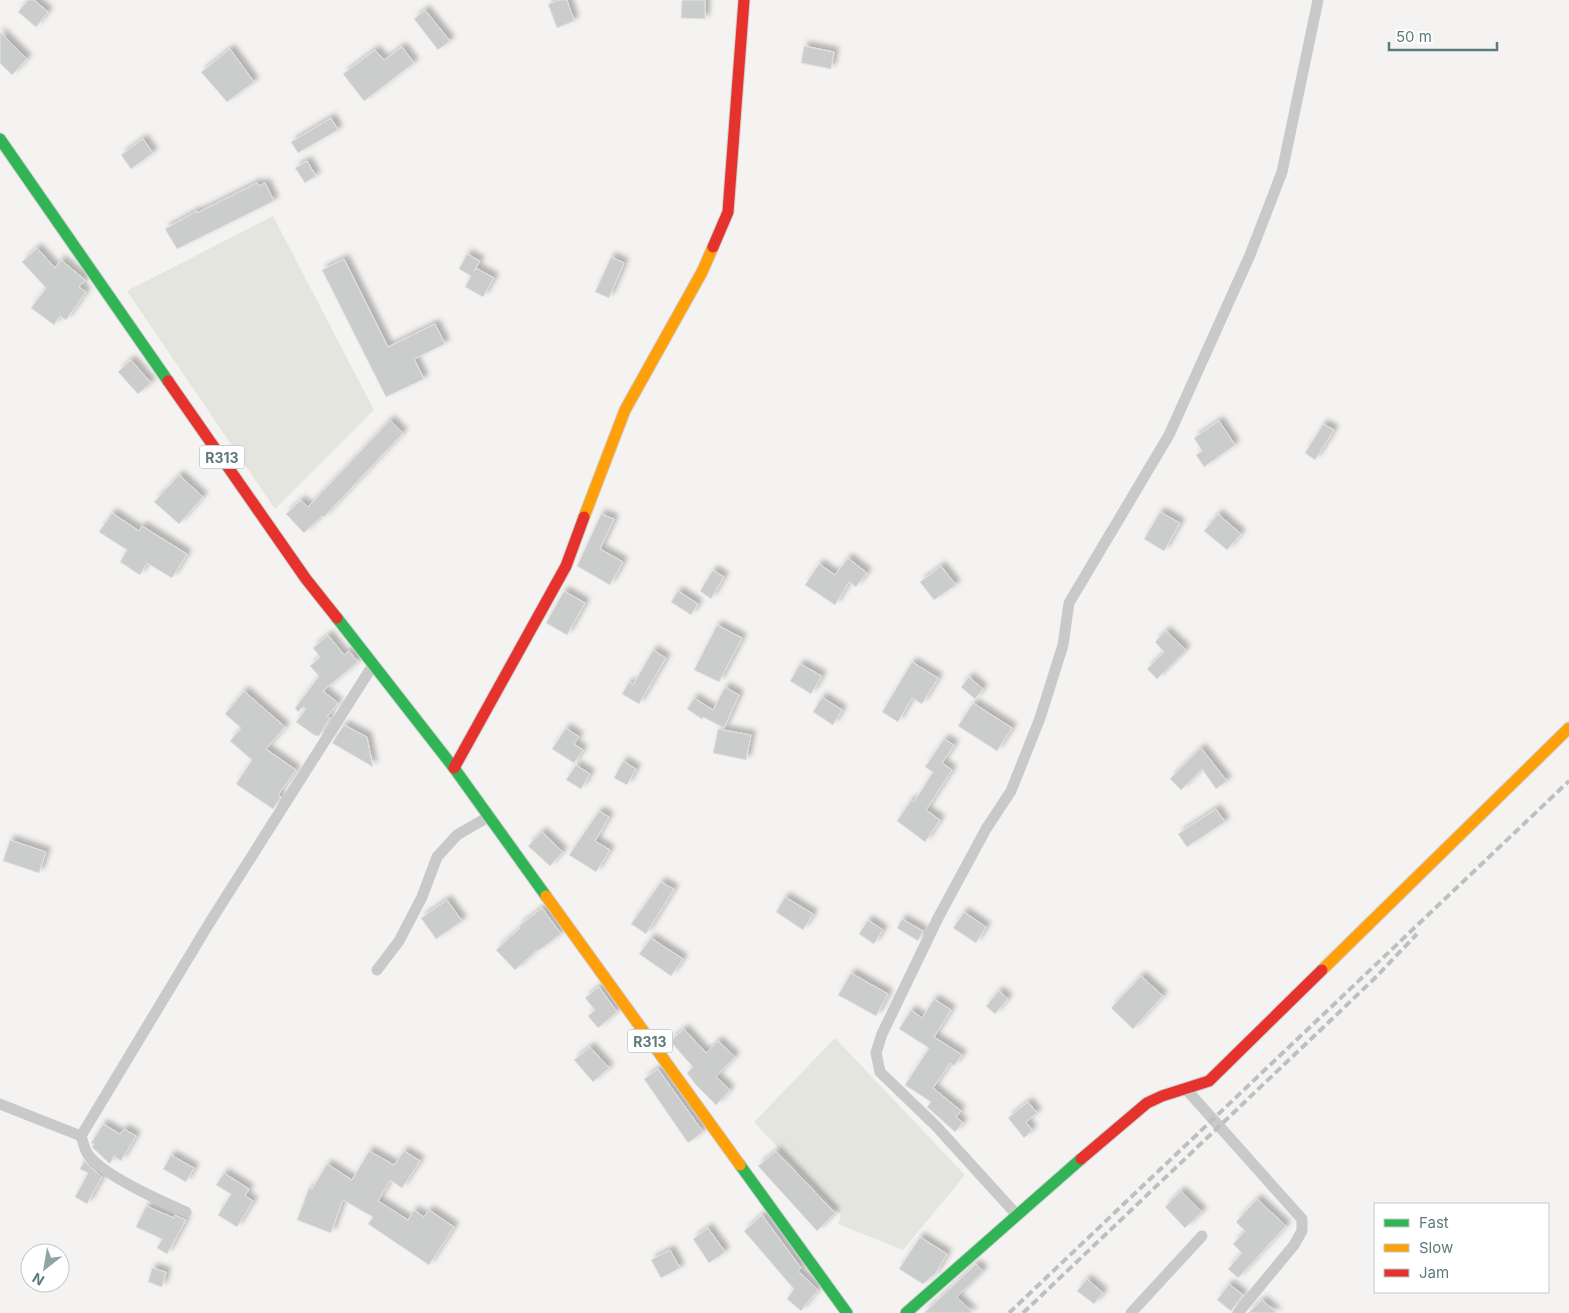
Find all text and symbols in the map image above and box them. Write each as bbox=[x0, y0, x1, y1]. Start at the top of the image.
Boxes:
scale bar bbox=[1389, 20, 1496, 52]
text: 50 m bbox=[1396, 27, 1432, 46]
road number: R313 bbox=[200, 446, 244, 468]
road number: R313 bbox=[628, 1030, 672, 1052]
legend bbox=[1374, 1203, 1549, 1293]
text: Fast bbox=[1419, 1213, 1449, 1232]
text: Slow bbox=[1419, 1238, 1453, 1257]
north arrow bbox=[20, 1243, 70, 1293]
text: Jam bbox=[1419, 1263, 1449, 1282]
text: N bbox=[29, 1270, 47, 1290]

